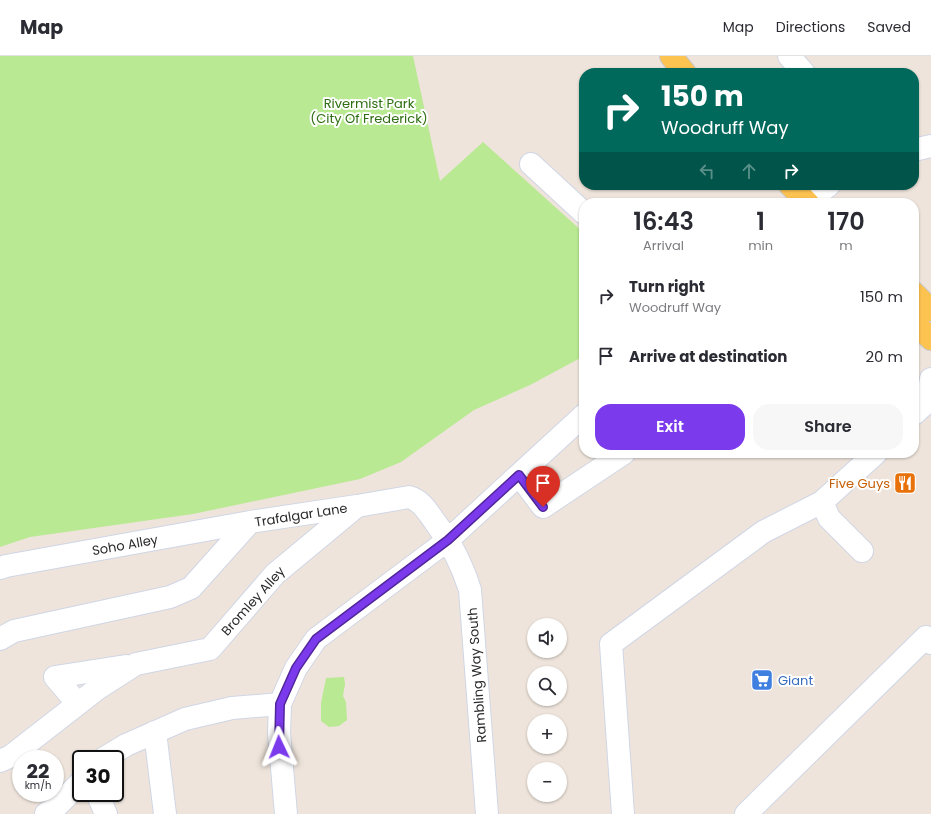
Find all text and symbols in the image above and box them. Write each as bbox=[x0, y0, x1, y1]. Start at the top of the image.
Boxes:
text: Map bbox=[20, 14, 63, 41]
text: Map bbox=[723, 17, 754, 37]
text: Directions bbox=[776, 17, 845, 37]
text: Saved bbox=[867, 17, 911, 37]
text: 150 m bbox=[661, 77, 744, 116]
icon: right bbox=[595, 84, 647, 136]
park label: Rivermist Park (City Of Frederick) bbox=[310, 94, 428, 128]
text: Woodruff Way bbox=[661, 115, 789, 140]
icon: left bbox=[696, 160, 718, 182]
icon: ahead bbox=[738, 160, 760, 182]
icon: right bbox=[780, 160, 802, 182]
text: 16:43 bbox=[633, 205, 694, 238]
text: 1 bbox=[756, 205, 765, 238]
text: 170 bbox=[827, 205, 865, 238]
text: Arrival bbox=[643, 236, 684, 255]
text: min bbox=[748, 236, 773, 255]
text: m bbox=[839, 236, 853, 255]
text: Turn right bbox=[629, 276, 705, 297]
icon: right bbox=[595, 285, 617, 307]
text: 150 m bbox=[860, 286, 903, 307]
text: Woodruff Way bbox=[629, 298, 721, 317]
icon: arrive bbox=[595, 345, 617, 367]
text: Arrive at destination bbox=[629, 346, 787, 367]
text: 20 m bbox=[865, 346, 903, 367]
button: Exit bbox=[595, 404, 745, 450]
button: Share bbox=[753, 404, 903, 450]
pin bbox=[526, 466, 560, 507]
restaurant icon: Five Guys bbox=[892, 470, 918, 496]
icon: arrive bbox=[532, 472, 554, 494]
place label: Five Guys bbox=[829, 474, 890, 493]
street label: Trafalgar Lane bbox=[253, 498, 349, 532]
street label: Soho Alley bbox=[91, 530, 160, 560]
street label: Bromley Alley bbox=[217, 562, 290, 640]
street label: Rambling Way South bbox=[463, 607, 491, 743]
map controls bbox=[527, 618, 567, 802]
button: sound bbox=[527, 618, 567, 658]
button: search bbox=[527, 666, 567, 706]
supermarket icon: Giant bbox=[749, 667, 775, 693]
place label: Giant bbox=[778, 671, 813, 690]
button: + bbox=[527, 714, 567, 754]
position arrow bbox=[258, 726, 300, 768]
speed limit sign: 30 bbox=[72, 750, 124, 802]
text: 22 bbox=[27, 757, 49, 785]
button: − bbox=[527, 762, 567, 802]
text: km/h bbox=[25, 778, 51, 793]

